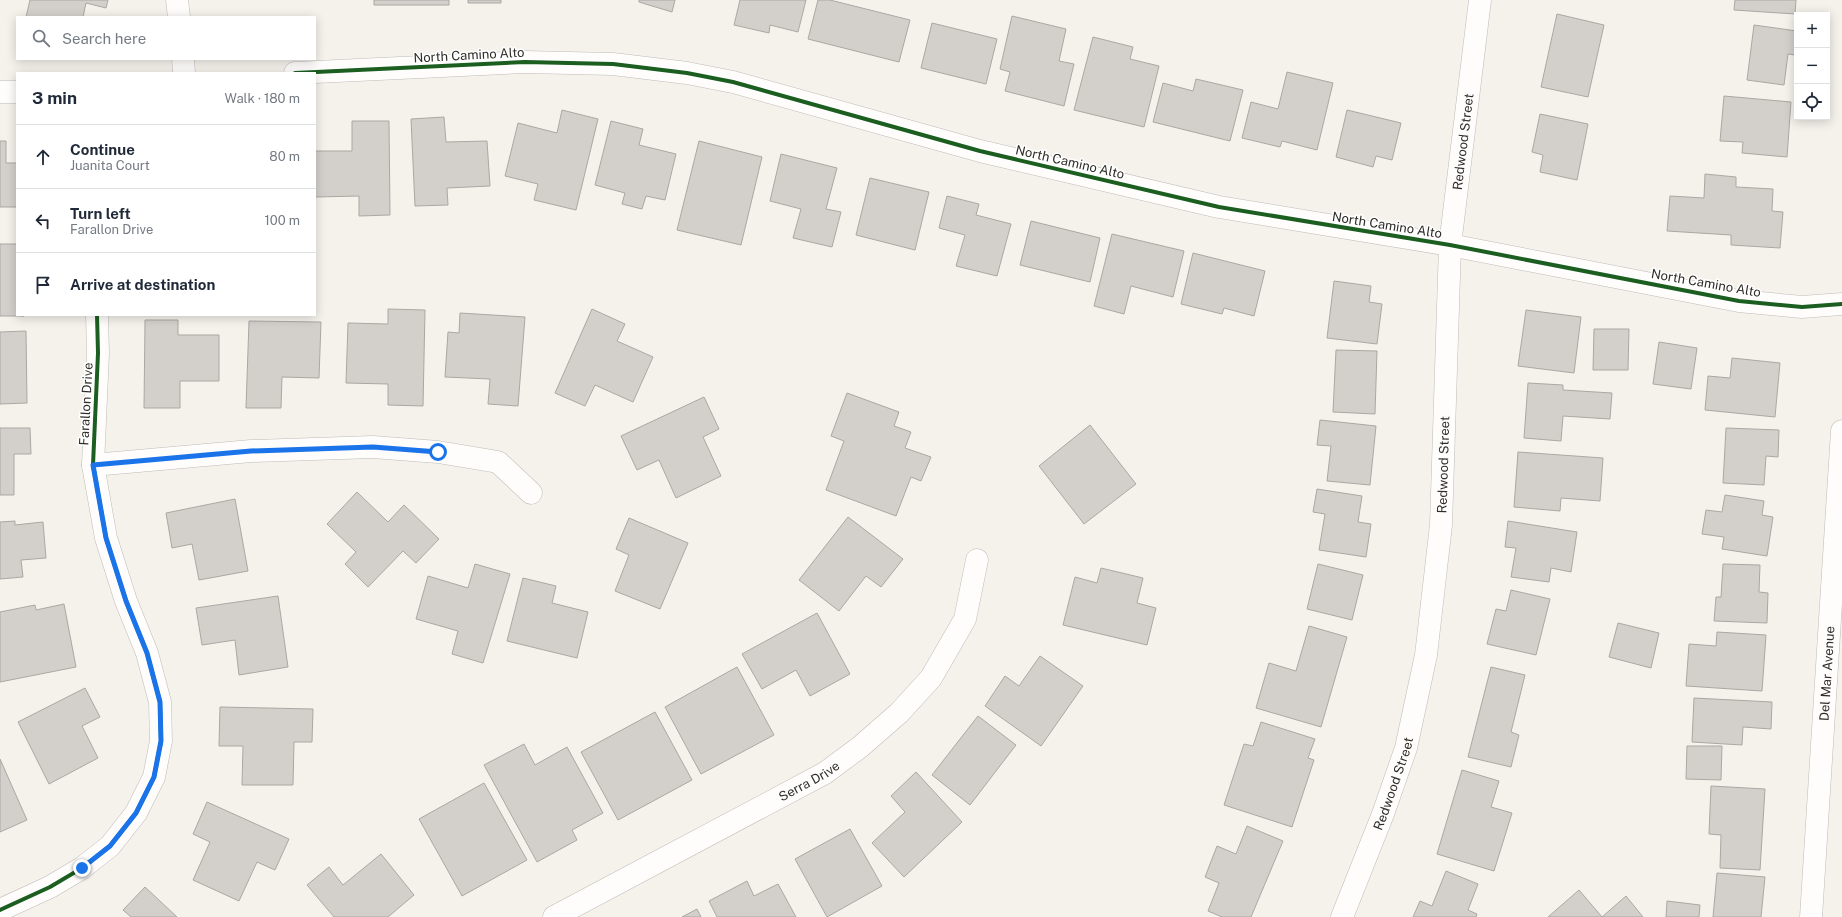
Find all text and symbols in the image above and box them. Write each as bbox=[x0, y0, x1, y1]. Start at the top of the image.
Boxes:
map controls bbox=[1794, 12, 1830, 120]
button: + bbox=[1794, 12, 1830, 48]
search box bbox=[16, 16, 316, 60]
icon: search bbox=[30, 27, 52, 49]
text: Search here bbox=[62, 30, 146, 47]
street label: North Camino Alto bbox=[413, 45, 525, 65]
button: − bbox=[1794, 48, 1830, 84]
button: locate bbox=[1794, 84, 1830, 120]
text: 3 min bbox=[32, 88, 77, 108]
text: Walk · 180 m bbox=[225, 91, 300, 106]
street label: Redwood Street bbox=[1449, 92, 1476, 191]
text: Continue bbox=[70, 141, 135, 158]
street label: North Camino Alto bbox=[1014, 142, 1126, 182]
icon: ahead bbox=[32, 146, 54, 168]
text: 80 m bbox=[269, 149, 300, 164]
text: Juanita Court bbox=[70, 158, 150, 173]
text: Turn left bbox=[70, 205, 131, 222]
street label: North Camino Alto bbox=[1331, 209, 1443, 241]
icon: left bbox=[32, 210, 54, 232]
text: 100 m bbox=[264, 213, 300, 228]
text: Farallon Drive bbox=[70, 222, 153, 237]
street label: North Camino Alto bbox=[1650, 266, 1762, 300]
icon: arrive bbox=[32, 274, 54, 296]
text: Arrive at destination bbox=[70, 276, 215, 293]
street label: Farallon Drive bbox=[76, 362, 96, 446]
street label: Redwood Street bbox=[1434, 416, 1452, 514]
route start bbox=[429, 443, 447, 461]
street label: Del Mar Avenue bbox=[1816, 626, 1837, 721]
street label: Redwood Street bbox=[1370, 736, 1416, 832]
street label: Serra Drive bbox=[776, 757, 842, 804]
route end bbox=[73, 859, 91, 877]

